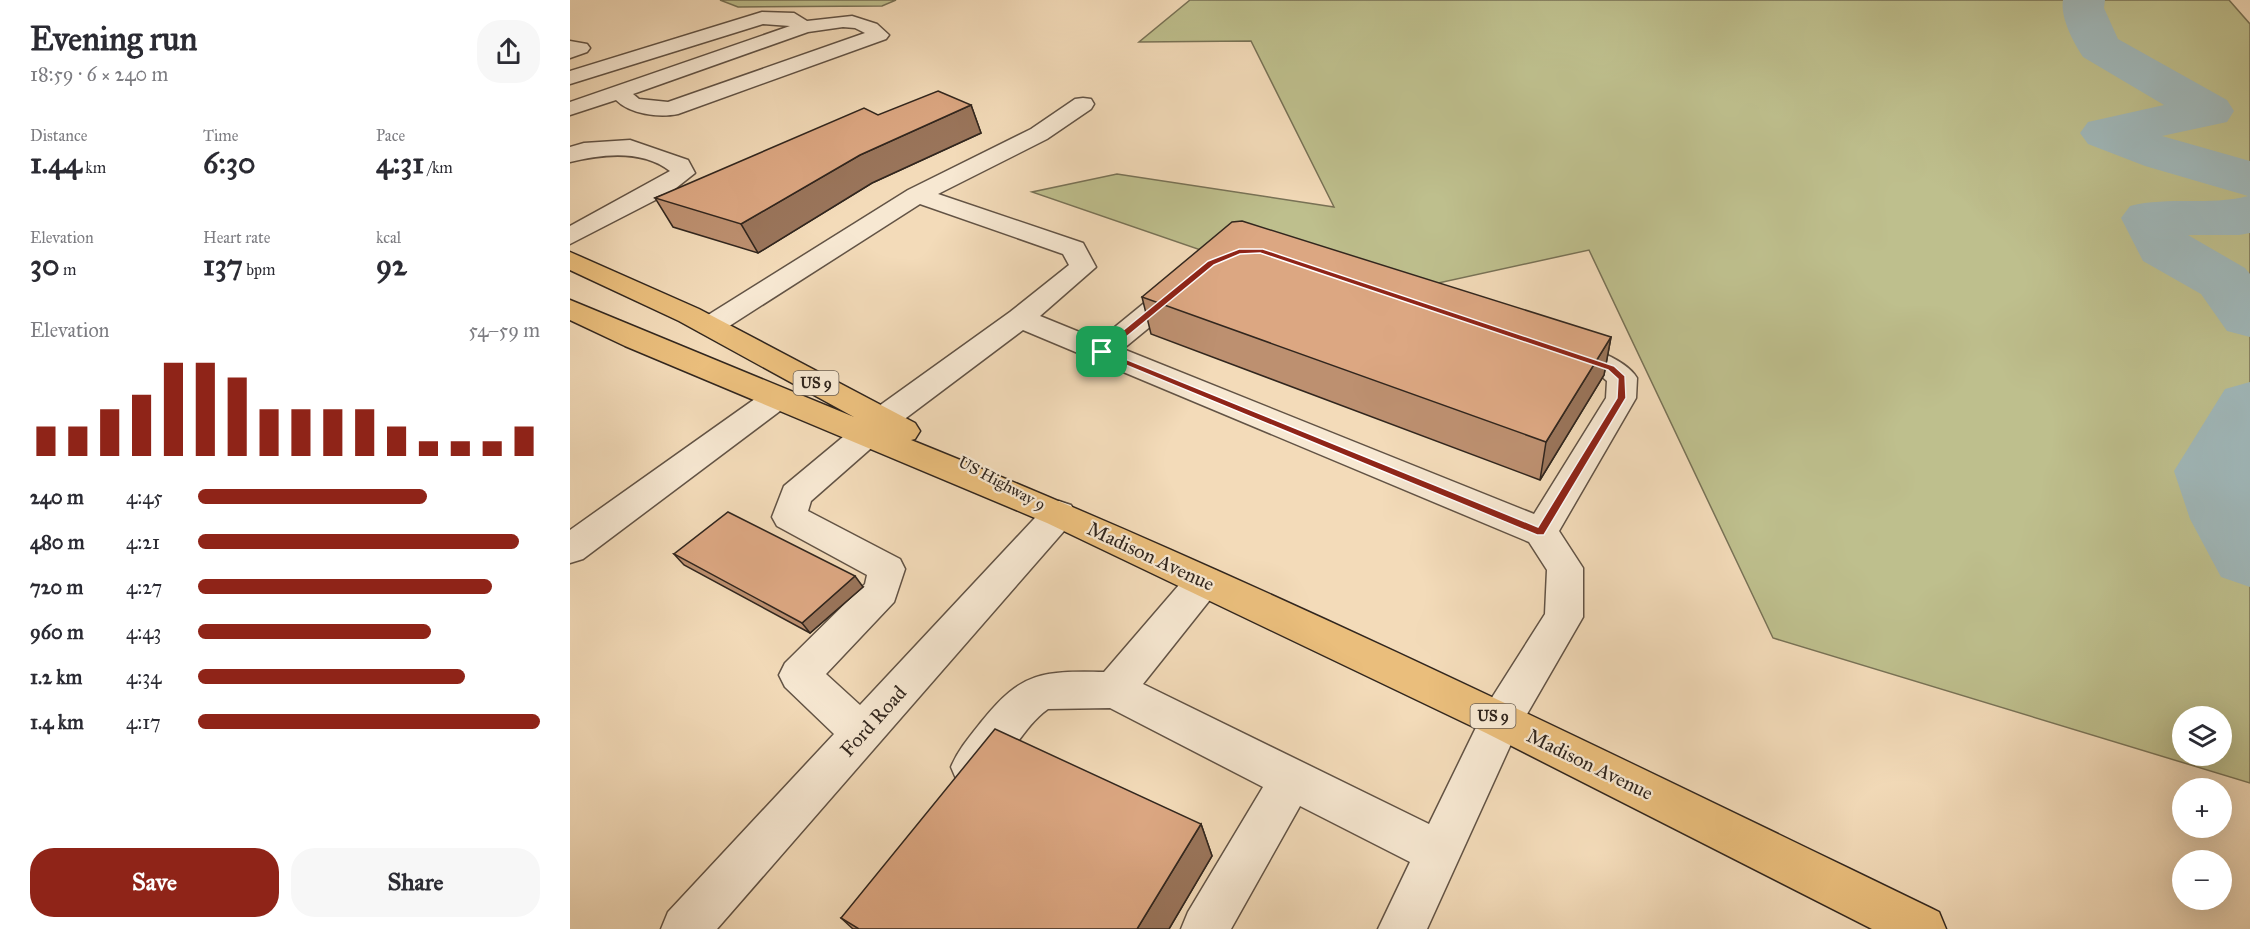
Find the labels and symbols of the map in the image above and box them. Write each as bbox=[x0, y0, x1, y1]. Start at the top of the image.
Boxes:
pin bbox=[1076, 326, 1127, 377]
road number: US 9 bbox=[794, 371, 838, 395]
street label: US Highway 9 bbox=[955, 452, 1049, 515]
street label: Madison Avenue bbox=[1084, 516, 1218, 596]
street label: Ford Road bbox=[835, 681, 911, 761]
road number: US 9 bbox=[1470, 704, 1516, 728]
street label: Madison Avenue bbox=[1523, 723, 1657, 805]

